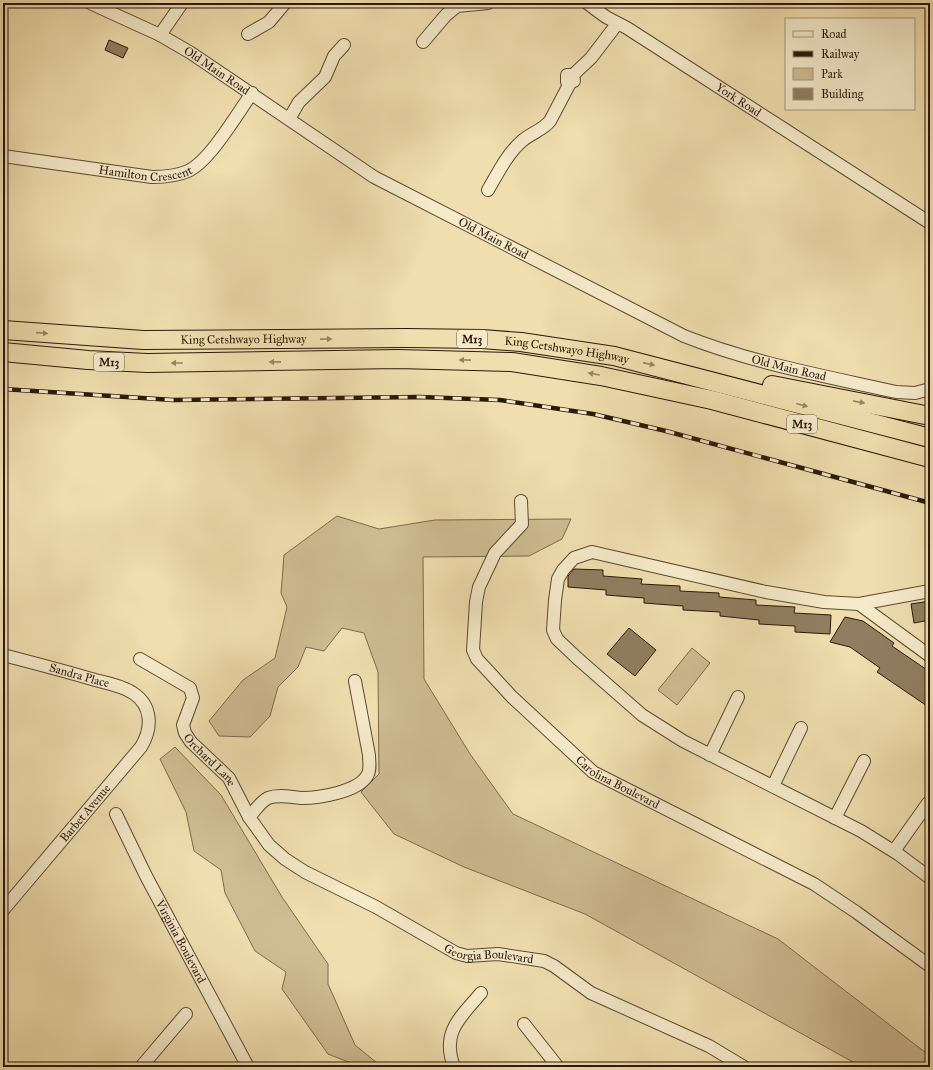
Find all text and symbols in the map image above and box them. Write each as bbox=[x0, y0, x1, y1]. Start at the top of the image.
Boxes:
legend bbox=[785, 18, 915, 110]
text: Road bbox=[821, 27, 847, 41]
street label: Old Main Road bbox=[181, 43, 252, 98]
text: Railway bbox=[821, 47, 860, 61]
text: Park bbox=[821, 67, 843, 81]
street label: York Road bbox=[713, 80, 764, 120]
text: Building bbox=[821, 87, 864, 102]
street label: Hamilton Crescent bbox=[98, 163, 195, 184]
street label: Old Main Road bbox=[456, 215, 531, 262]
one-way arrow bbox=[36, 330, 48, 337]
road number: M13 bbox=[457, 330, 487, 348]
street label: King Cetshwayo Highway bbox=[181, 332, 307, 348]
street label: King Cetshwayo Highway bbox=[504, 334, 631, 367]
one-way arrow bbox=[320, 336, 333, 342]
street label: Old Main Road bbox=[750, 352, 828, 384]
road number: M13 bbox=[94, 353, 124, 371]
one-way arrow bbox=[458, 357, 471, 363]
one-way arrow bbox=[269, 358, 281, 365]
one-way arrow bbox=[170, 360, 183, 366]
one-way arrow bbox=[643, 362, 656, 368]
one-way arrow bbox=[588, 371, 600, 377]
one-way arrow bbox=[853, 399, 865, 405]
one-way arrow bbox=[796, 402, 809, 408]
road number: M13 bbox=[787, 415, 817, 433]
street label: Sandra Place bbox=[48, 660, 111, 690]
street label: Orchard Lane bbox=[180, 731, 239, 788]
street label: Carolina Boulevard bbox=[573, 753, 662, 812]
street label: Barbet Avenue bbox=[57, 781, 113, 845]
street label: Virginia Boulevard bbox=[152, 896, 209, 985]
street label: Georgia Boulevard bbox=[442, 941, 534, 966]

